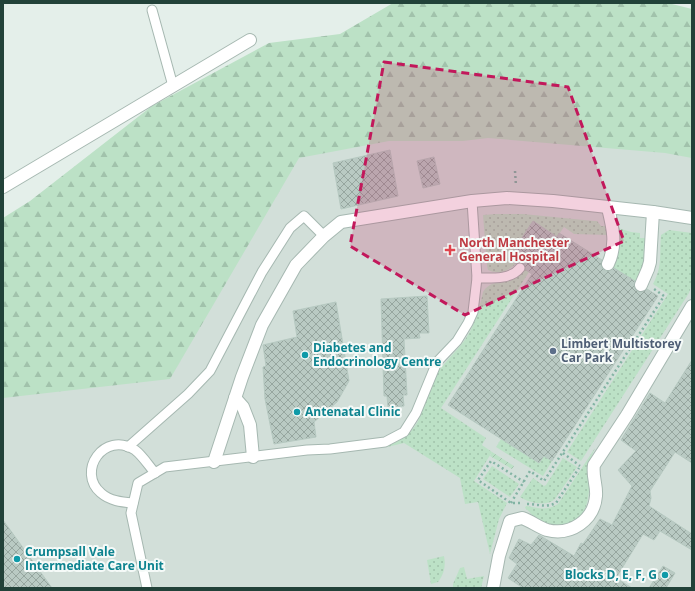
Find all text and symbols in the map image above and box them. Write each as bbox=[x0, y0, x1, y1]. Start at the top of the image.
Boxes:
place label: North Manchester General Hospital bbox=[459, 234, 570, 265]
marker: North Manchester General Hospital bbox=[444, 244, 456, 256]
place label: Limbert Multistorey Car Park bbox=[561, 335, 682, 366]
place label: Diabetes and Endocrinology Centre bbox=[313, 339, 441, 370]
marker: Limbert Multistorey Car Park bbox=[548, 346, 558, 356]
marker: Diabetes and Endocrinology Centre bbox=[300, 350, 310, 360]
place label: Antenatal Clinic bbox=[305, 403, 401, 420]
marker: Antenatal Clinic bbox=[292, 407, 302, 417]
place label: Crumpsall Vale Intermediate Care Unit bbox=[25, 543, 164, 574]
marker: Crumpsall Vale Intermediate Care Unit bbox=[12, 554, 22, 564]
place label: Blocks D, E, F, G bbox=[565, 566, 657, 583]
marker: Blocks D, E, F, G bbox=[660, 570, 670, 580]

